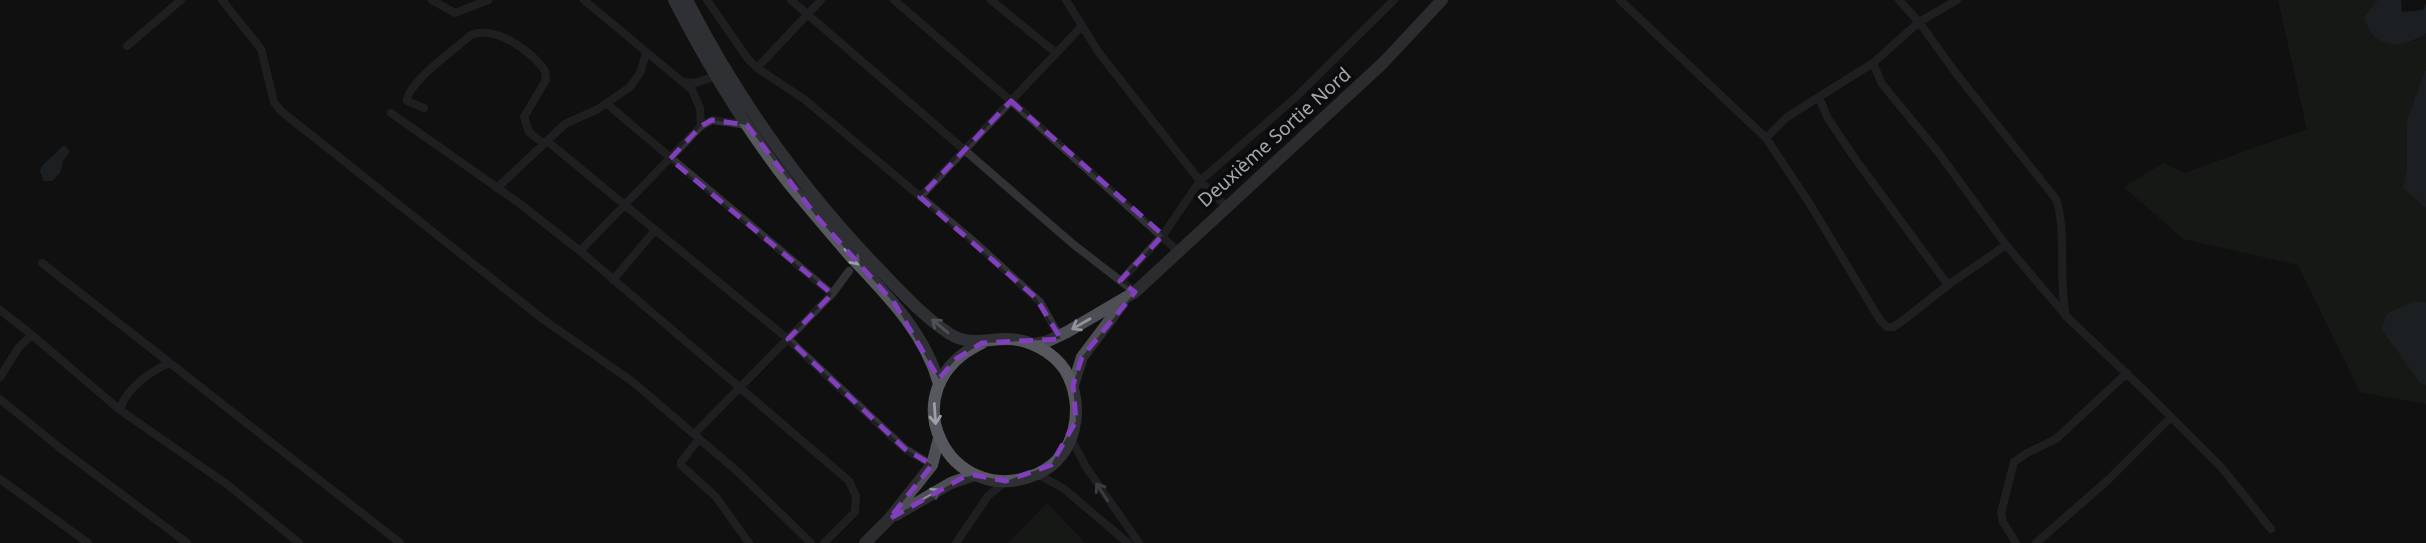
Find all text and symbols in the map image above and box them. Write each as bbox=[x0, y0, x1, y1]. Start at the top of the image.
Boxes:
street label: Deuxième Sortie Nord bbox=[1192, 61, 1356, 213]
one-way arrow bbox=[843, 248, 860, 265]
one-way arrow bbox=[1072, 317, 1092, 331]
one-way arrow bbox=[932, 318, 950, 333]
one-way arrow bbox=[929, 402, 942, 425]
one-way arrow bbox=[1095, 483, 1109, 502]
one-way arrow bbox=[920, 488, 941, 501]

